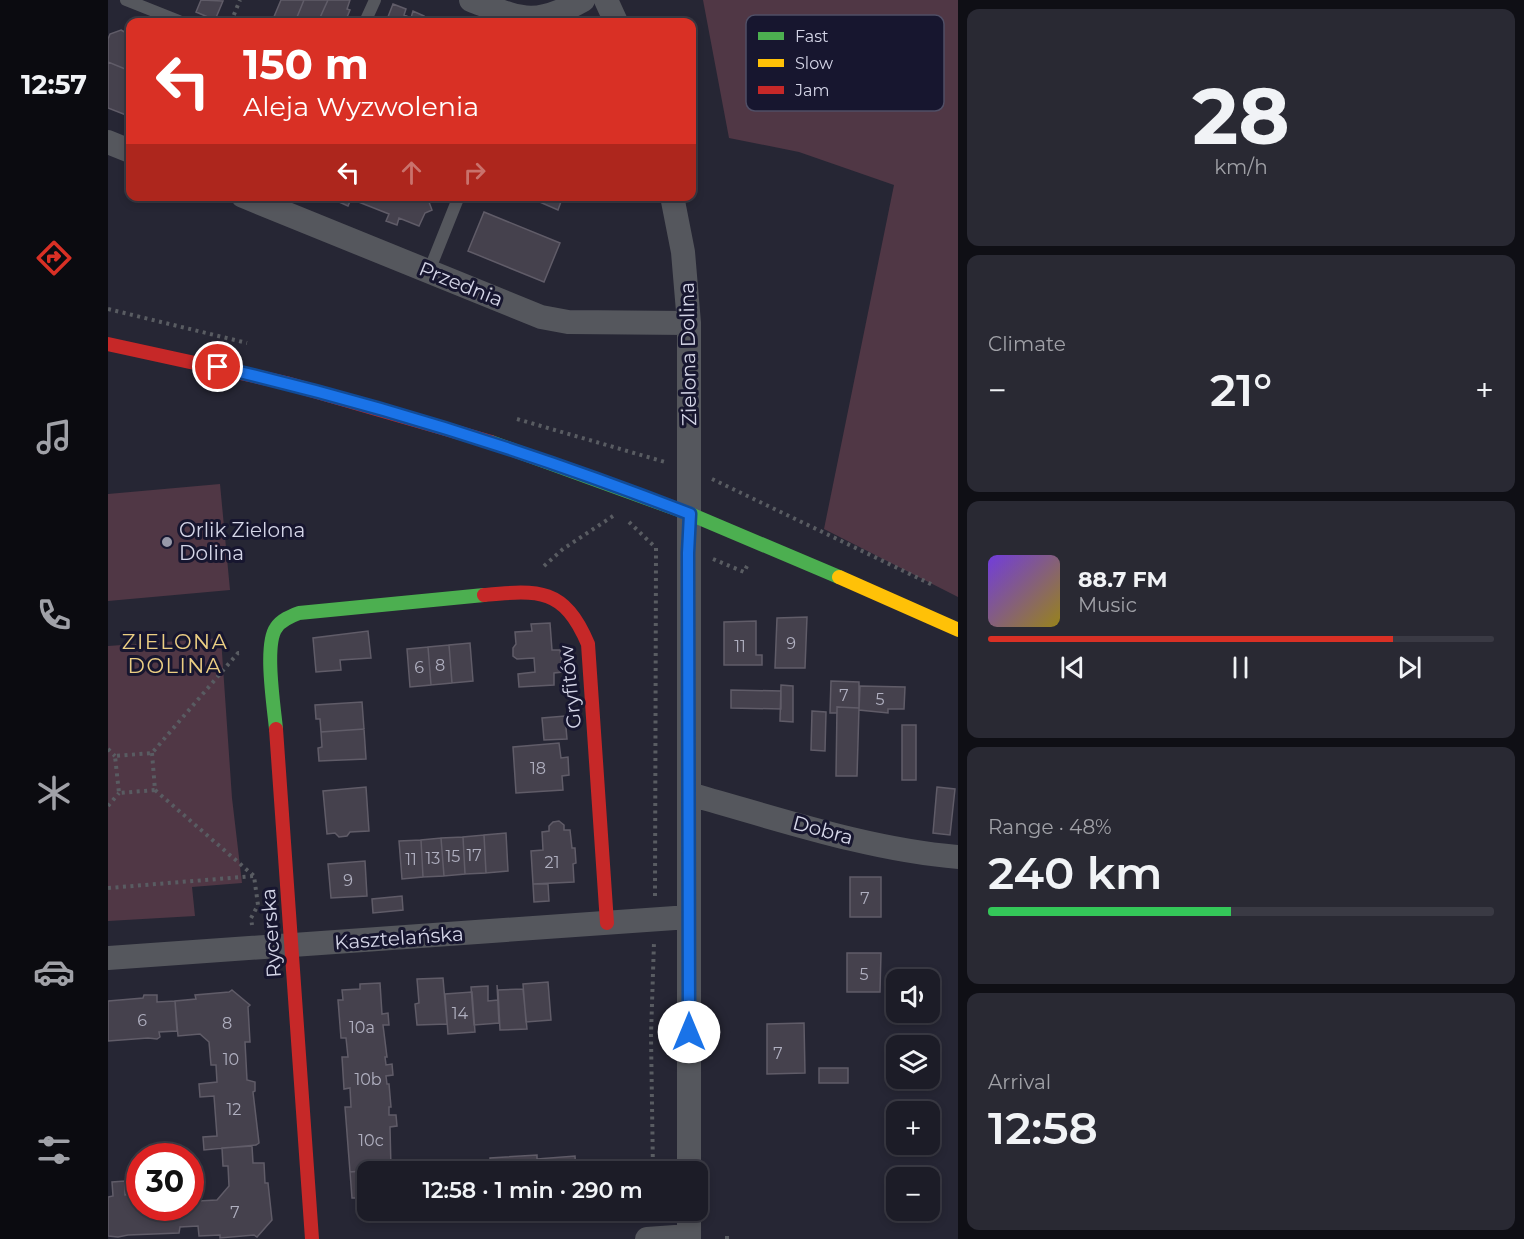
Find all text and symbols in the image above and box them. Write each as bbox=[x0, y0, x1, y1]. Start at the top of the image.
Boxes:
legend bbox=[746, 15, 944, 111]
text: Fast bbox=[795, 27, 829, 46]
text: 150 m bbox=[243, 38, 369, 90]
icon: left bbox=[144, 42, 222, 120]
text: Slow bbox=[795, 54, 833, 73]
text: 12:57 bbox=[21, 68, 87, 101]
text: 28 bbox=[1192, 68, 1290, 164]
text: Jam bbox=[794, 81, 829, 100]
text: Aleja Wyzwolenia bbox=[243, 90, 479, 123]
text: km/h bbox=[1214, 155, 1268, 179]
icon: left bbox=[332, 156, 365, 189]
icon: ahead bbox=[395, 156, 428, 189]
icon: right bbox=[458, 156, 491, 189]
icon: directions bbox=[33, 237, 75, 279]
street label: Przednia bbox=[416, 256, 506, 312]
street label: Zielona Dolina bbox=[675, 282, 701, 426]
text: Climate bbox=[988, 332, 1066, 356]
pin bbox=[192, 341, 243, 392]
icon: arrive bbox=[201, 350, 234, 383]
text: 21° bbox=[1210, 362, 1272, 417]
text: − bbox=[988, 370, 1007, 410]
text: + bbox=[1475, 370, 1494, 410]
icon: music bbox=[33, 416, 75, 458]
place label: Orlik Zielona Dolina bbox=[179, 518, 305, 565]
marker: Orlik Zielona Dolina bbox=[160, 535, 174, 549]
text: 88.7 FM bbox=[1078, 566, 1168, 593]
text: Music bbox=[1078, 593, 1137, 617]
icon: phone bbox=[33, 594, 75, 636]
district label: ZIELONA DOLINA bbox=[122, 629, 228, 678]
house number: 9 bbox=[786, 634, 796, 653]
house number: 11 bbox=[734, 637, 746, 656]
street label: Gryfitów bbox=[554, 644, 586, 730]
icon: previous bbox=[1056, 651, 1089, 684]
icon: pause bbox=[1224, 651, 1257, 684]
icon: next bbox=[1393, 651, 1426, 684]
house number: 8 bbox=[435, 656, 445, 675]
house number: 6 bbox=[414, 658, 424, 677]
house number: 7 bbox=[839, 686, 849, 705]
house number: 5 bbox=[875, 690, 885, 709]
house number: 18 bbox=[530, 759, 546, 778]
icon: climate bbox=[33, 772, 75, 814]
street label: Dobra bbox=[790, 810, 856, 850]
text: Range · 48% bbox=[988, 815, 1112, 839]
text: 240 km bbox=[988, 845, 1163, 900]
house number: 17 bbox=[466, 846, 482, 865]
house number: 15 bbox=[446, 847, 460, 866]
house number: 13 bbox=[426, 849, 440, 868]
house number: 11 bbox=[405, 850, 417, 869]
house number: 21 bbox=[545, 853, 559, 872]
house number: 9 bbox=[343, 871, 353, 890]
street label: Rycerska bbox=[256, 888, 286, 978]
house number: 7 bbox=[860, 889, 870, 908]
street label: Kasztelańska bbox=[334, 922, 464, 954]
icon: car bbox=[33, 951, 75, 993]
house number: 5 bbox=[859, 965, 869, 984]
map controls bbox=[886, 969, 940, 1221]
button: sound bbox=[886, 969, 940, 1023]
position arrow bbox=[657, 1000, 721, 1064]
house number: 14 bbox=[452, 1004, 469, 1023]
house number: 6 bbox=[137, 1011, 147, 1030]
house number: 8 bbox=[222, 1014, 232, 1033]
house number: 10a bbox=[349, 1018, 375, 1037]
button: layers bbox=[886, 1035, 940, 1089]
house number: 7 bbox=[773, 1044, 783, 1063]
house number: 10 bbox=[223, 1050, 239, 1069]
house number: 10b bbox=[354, 1070, 382, 1089]
text: Arrival bbox=[988, 1070, 1051, 1094]
house number: 12 bbox=[227, 1100, 241, 1119]
text: 12:58 bbox=[988, 1100, 1098, 1155]
button: + bbox=[886, 1101, 940, 1155]
icon: filters bbox=[33, 1129, 75, 1171]
house number: 10c bbox=[358, 1131, 384, 1150]
speed limit sign: 30 bbox=[126, 1143, 204, 1221]
button: − bbox=[886, 1167, 940, 1221]
text: 12:58 · 1 min · 290 m bbox=[422, 1177, 643, 1204]
house number: 7 bbox=[230, 1203, 240, 1222]

